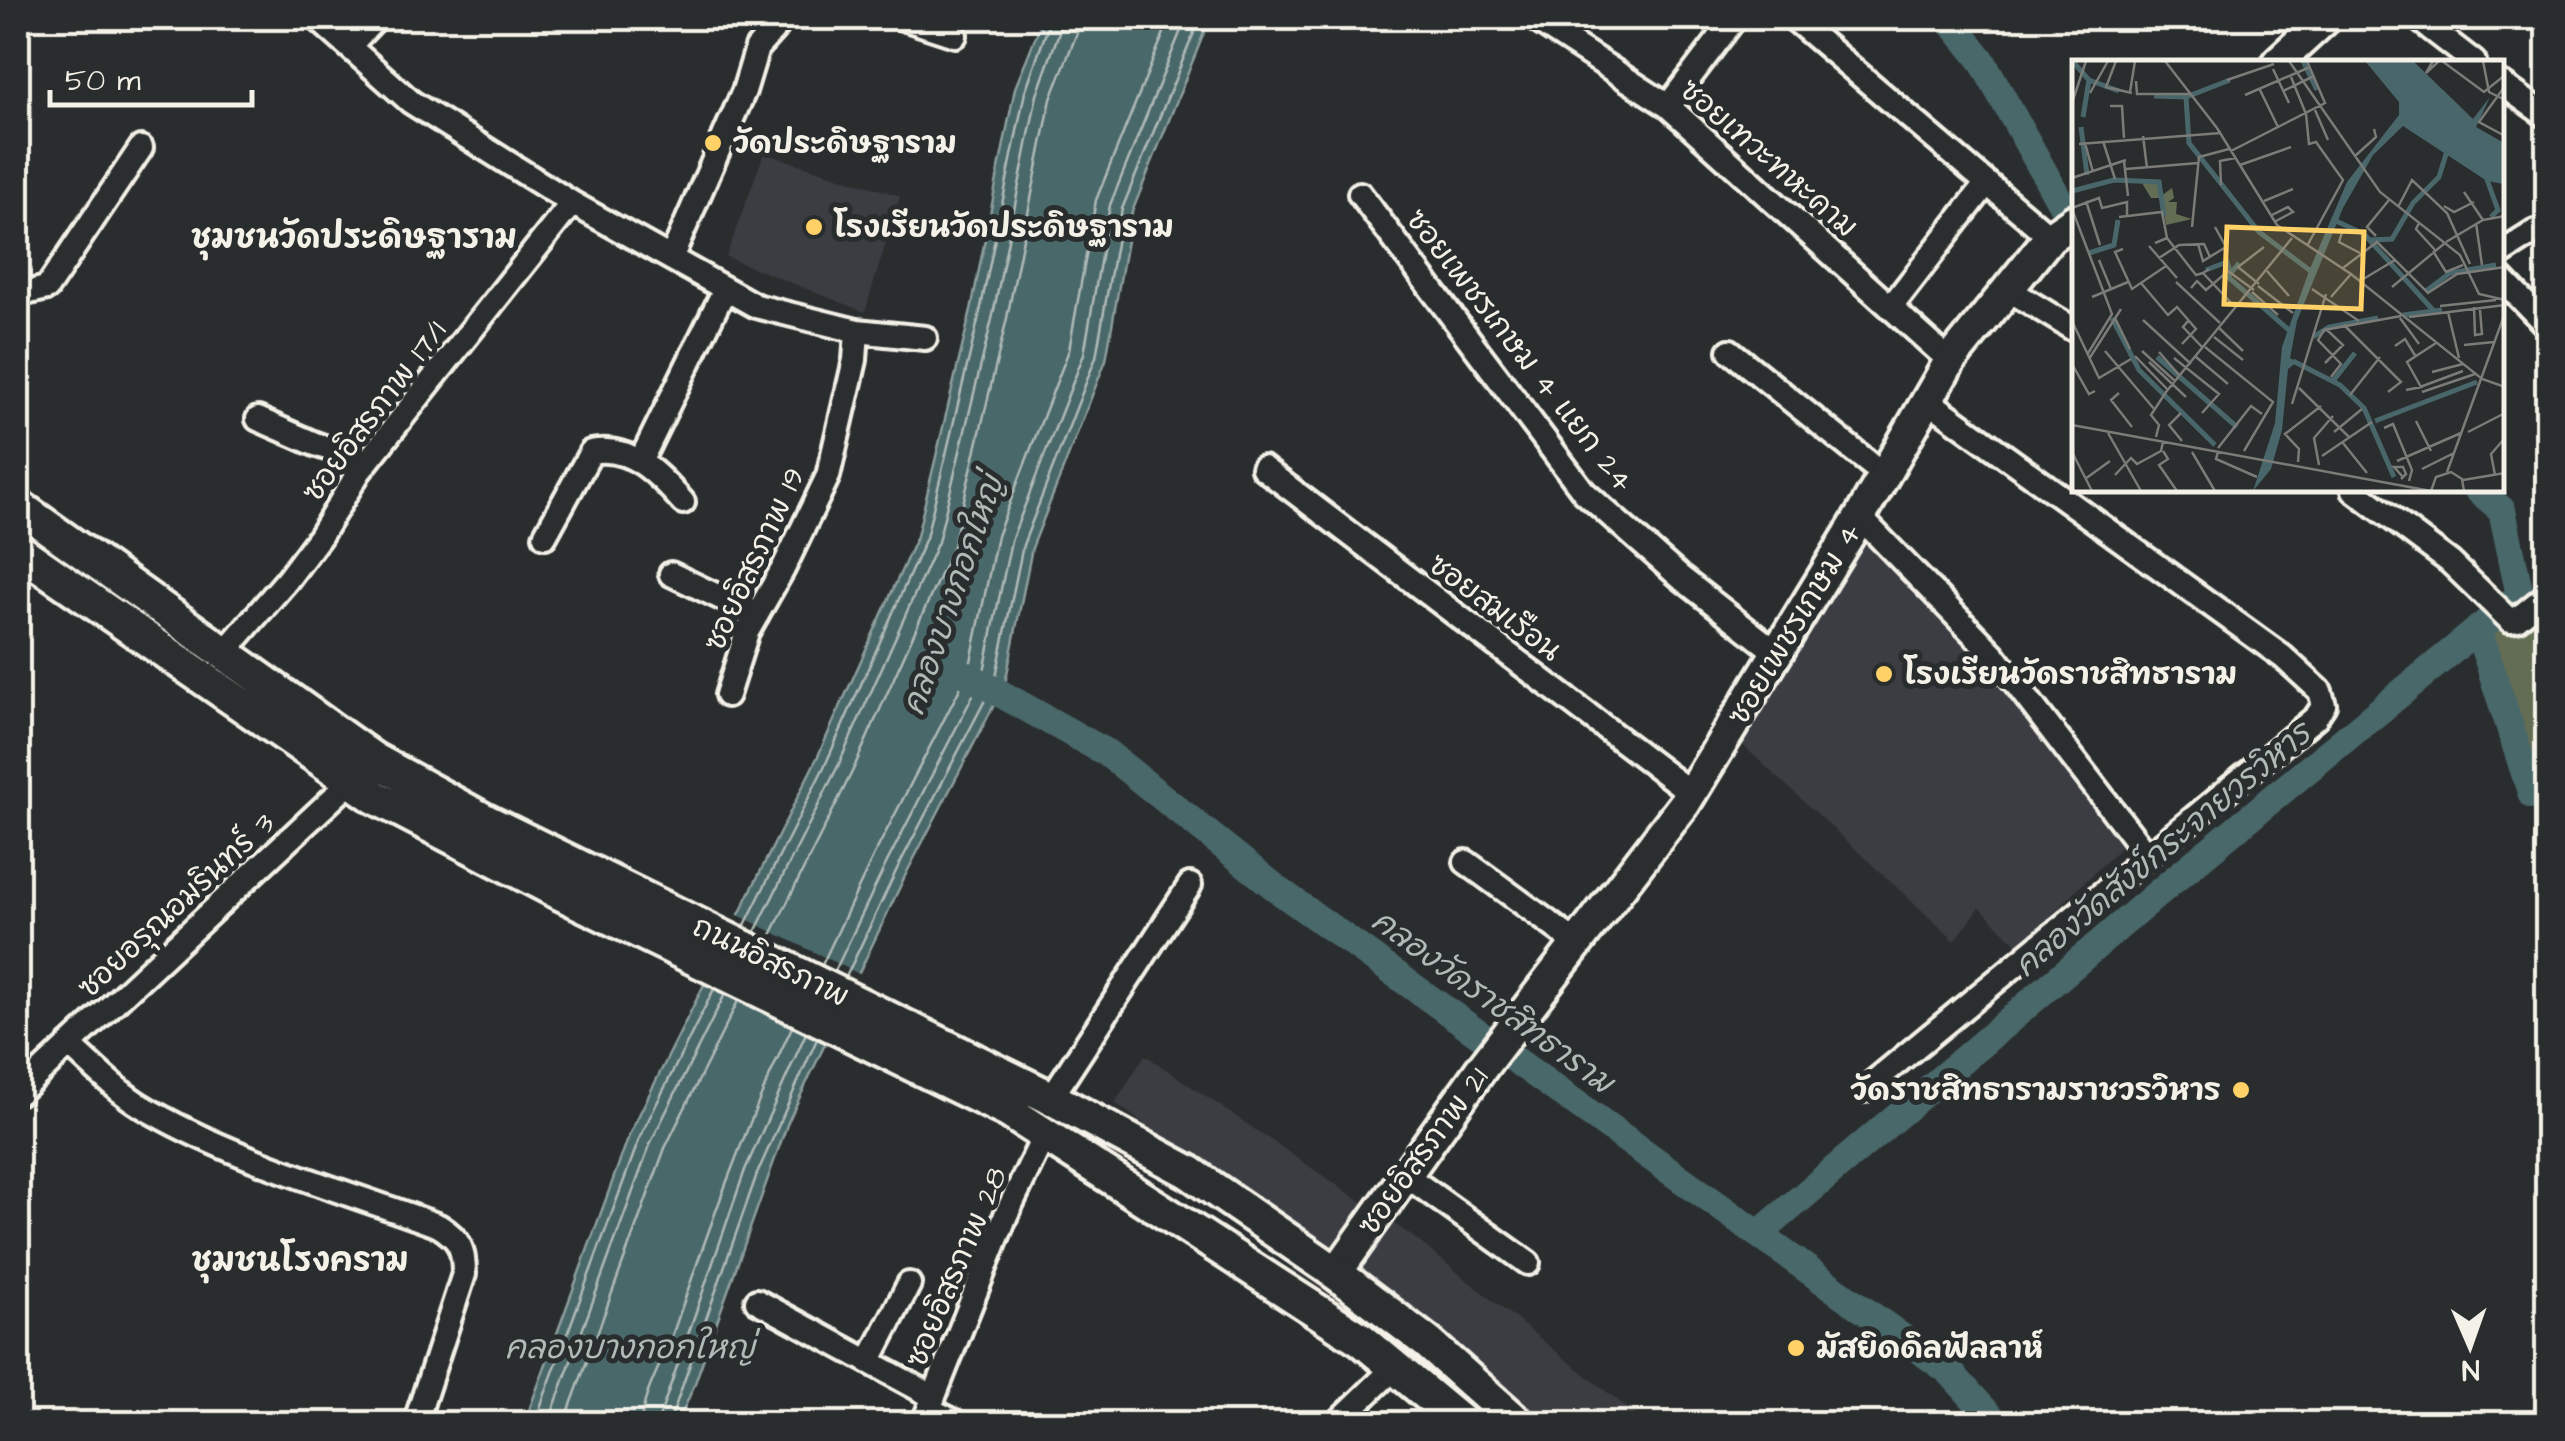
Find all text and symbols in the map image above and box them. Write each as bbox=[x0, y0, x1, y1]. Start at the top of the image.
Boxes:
scale bar bbox=[50, 45, 252, 107]
text: 50 m bbox=[65, 60, 141, 102]
inset map bbox=[2072, 60, 2505, 492]
street label: ซอยเทวะทหะคาม bbox=[1670, 70, 1866, 248]
place label: วัดประดิษฐาราม bbox=[733, 123, 957, 165]
marker: วัดประดิษฐาราม bbox=[702, 132, 724, 154]
street label: ซอยเพชรเกษม 4 แยก 24 bbox=[1395, 201, 1643, 501]
place label: โรงเรียนวัดประดิษฐาราม bbox=[833, 207, 1174, 249]
district label: ชุมชนวัดประดิษฐาราม bbox=[191, 216, 517, 261]
marker: โรงเรียนวัดประดิษฐาราม bbox=[803, 216, 825, 238]
street label: ซอยอิสรภาพ 17/1 bbox=[293, 312, 457, 511]
street label: ซอยอิสรภาพ 19 bbox=[694, 461, 816, 658]
water label: คลองบางกอกใหญ่ bbox=[891, 464, 1017, 721]
street label: ซอยเพชรเกษม 4 bbox=[1718, 516, 1872, 733]
street label: ซอยสมเรือน bbox=[1419, 544, 1570, 672]
place label: โรงเรียนวัดราชสิทธาราม bbox=[1903, 654, 2237, 696]
marker: โรงเรียนวัดราชสิทธาราม bbox=[1873, 663, 1895, 685]
water label: คลองวัดสังข์กระจายวรวิหาร bbox=[2005, 711, 2323, 988]
street label: ซอยอรุณอมรินทร์ 3 bbox=[69, 803, 284, 1008]
water label: คลองวัดราชสิทธาราม bbox=[1362, 899, 1624, 1107]
street label: ถนนอิสรภาพ bbox=[685, 906, 856, 1018]
street label: ซอยอิสรภาพ 21 bbox=[1349, 1059, 1499, 1244]
place label: วัดราชสิทธารามราชวรวิหาร bbox=[1851, 1070, 2221, 1112]
marker: วัดราชสิทธารามราชวรวิหาร bbox=[2230, 1079, 2252, 1101]
street label: ซอยอิสรภาพ 28 bbox=[896, 1161, 1018, 1374]
district label: ชุมชนโรงคราม bbox=[191, 1238, 409, 1284]
north arrow bbox=[2420, 1296, 2520, 1396]
water label: คลองบางกอกใหญ่ bbox=[505, 1326, 761, 1371]
place label: มัสยิดดิลฟัลลาห์ bbox=[1816, 1328, 2044, 1370]
marker: มัสยิดดิลฟัลลาห์ bbox=[1785, 1337, 1807, 1359]
text: N bbox=[2461, 1350, 2480, 1389]

